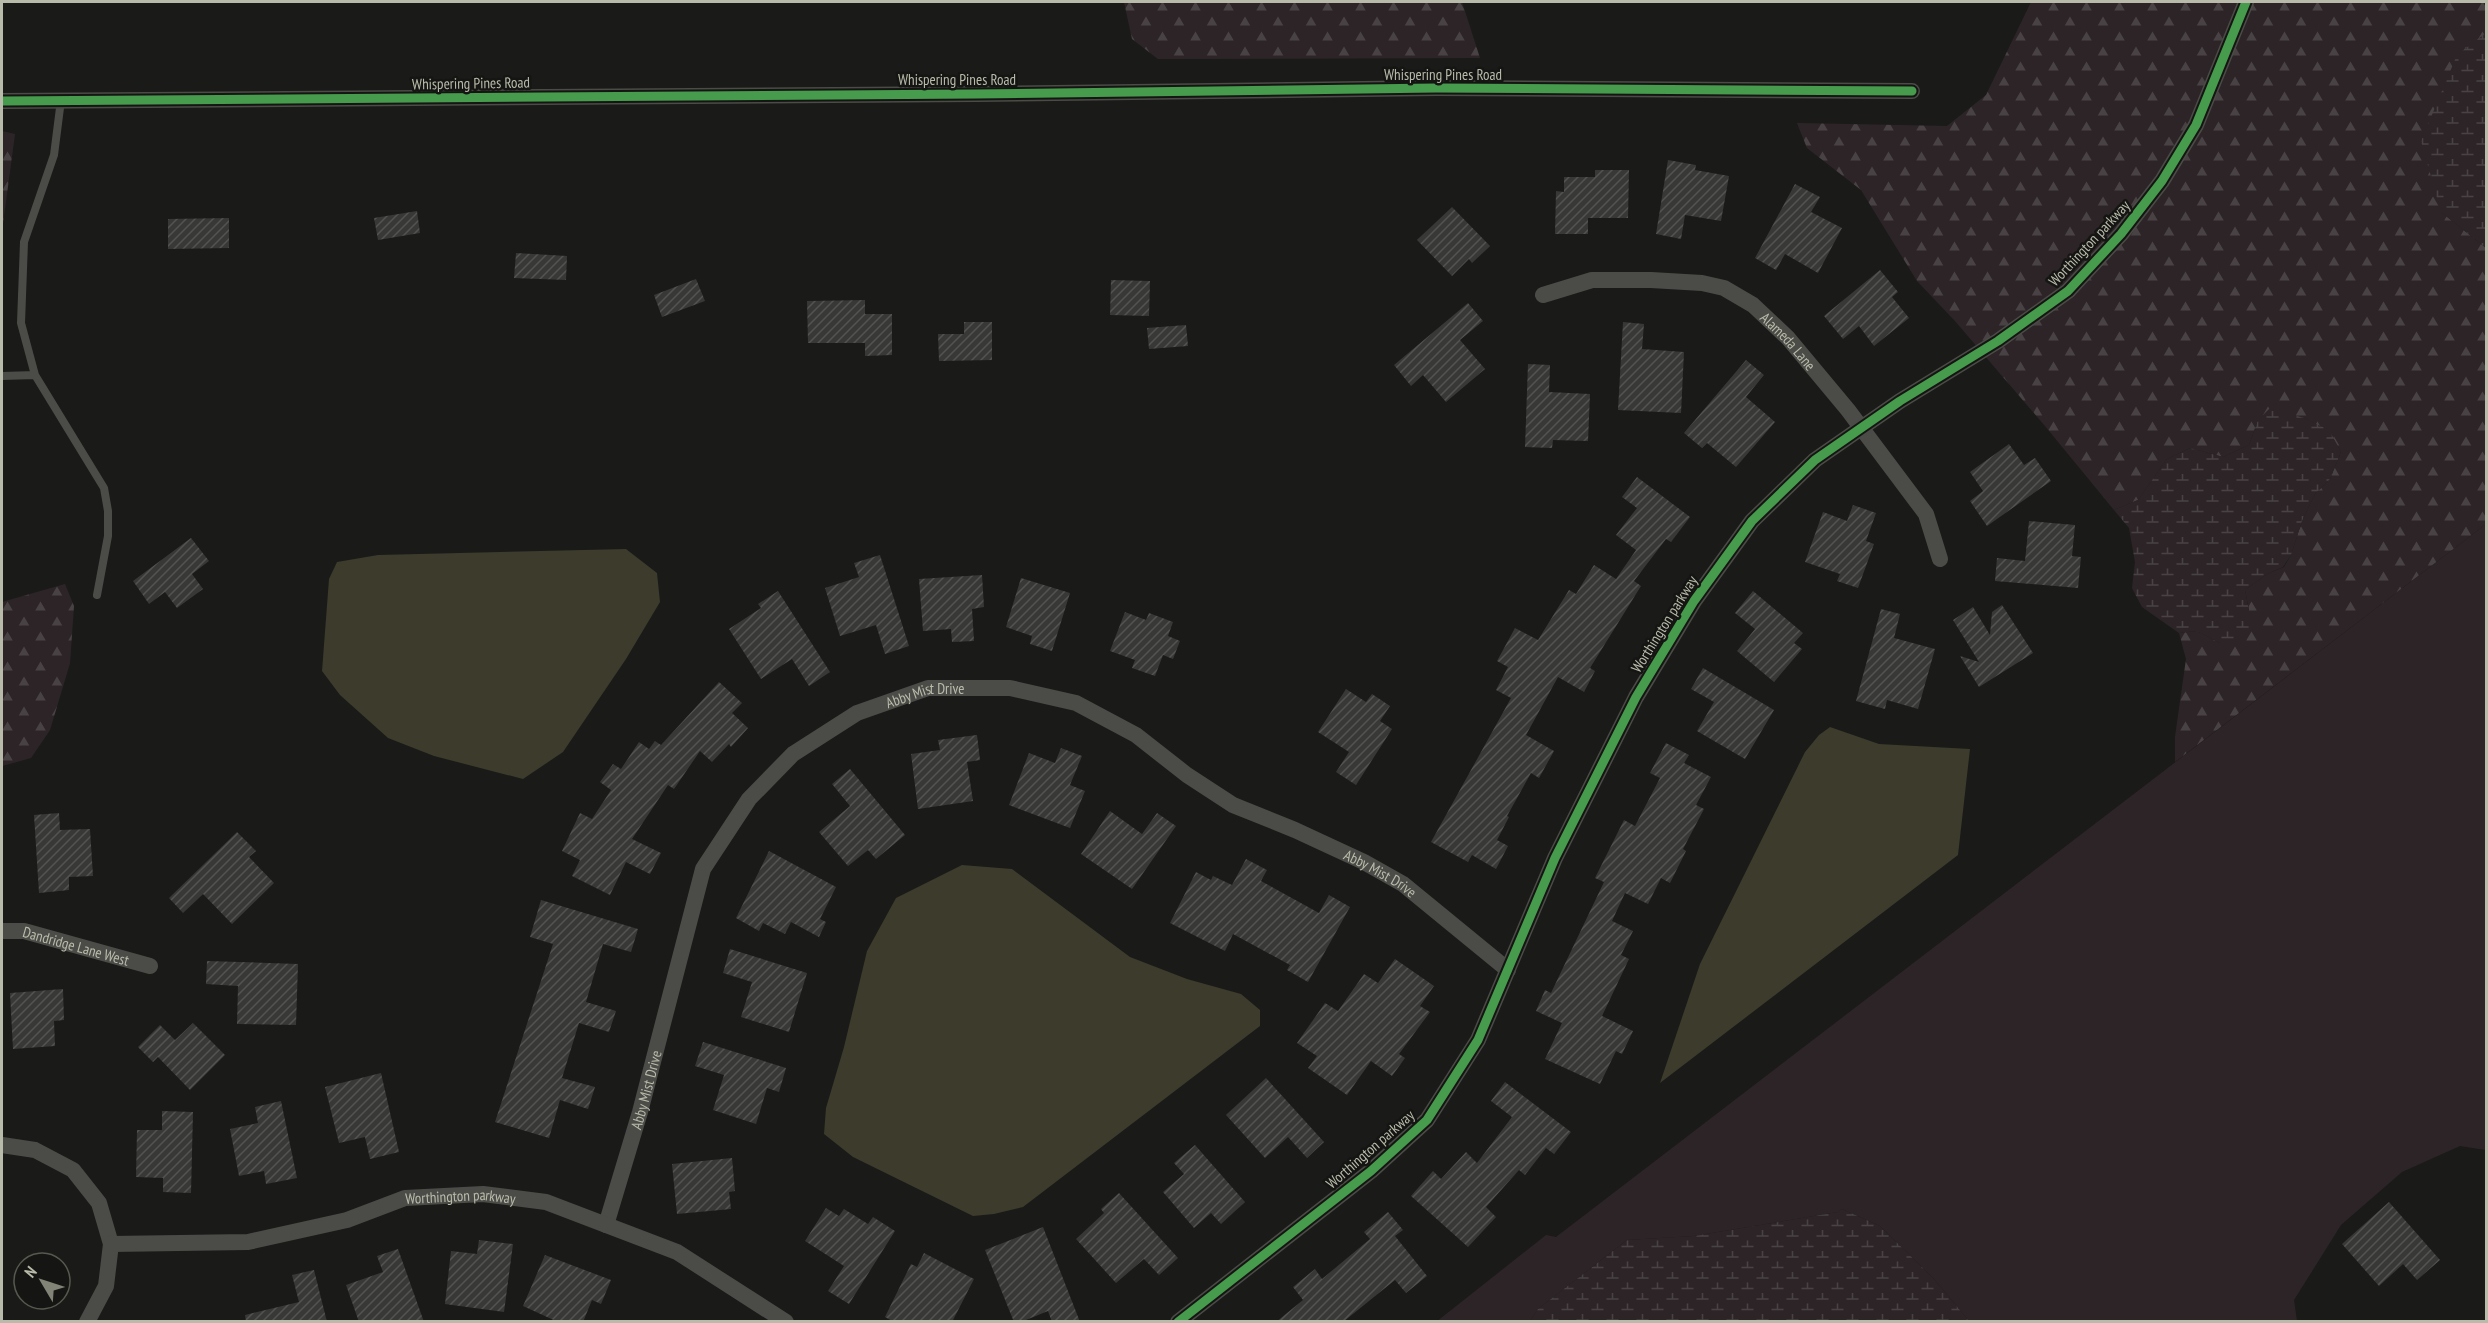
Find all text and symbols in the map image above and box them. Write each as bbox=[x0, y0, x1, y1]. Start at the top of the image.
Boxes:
street label: Whispering Pines Road bbox=[1384, 65, 1502, 84]
street label: Whispering Pines Road bbox=[898, 70, 1016, 89]
street label: Whispering Pines Road bbox=[412, 72, 530, 94]
street label: Worthington parkway bbox=[2044, 196, 2134, 290]
street label: Alameda Lane bbox=[1757, 308, 1820, 374]
street label: Worthington parkway bbox=[1627, 572, 1702, 676]
street label: Abby Mist Drive bbox=[883, 678, 964, 712]
street label: Abby Mist Drive bbox=[1341, 845, 1421, 901]
street label: Dandridge Lane West bbox=[21, 922, 131, 969]
street label: Abby Mist Drive bbox=[626, 1048, 665, 1131]
street label: Worthington parkway bbox=[1322, 1105, 1418, 1192]
street label: Worthington parkway bbox=[405, 1184, 517, 1208]
north arrow bbox=[12, 1251, 72, 1311]
text: N bbox=[20, 1262, 41, 1281]

